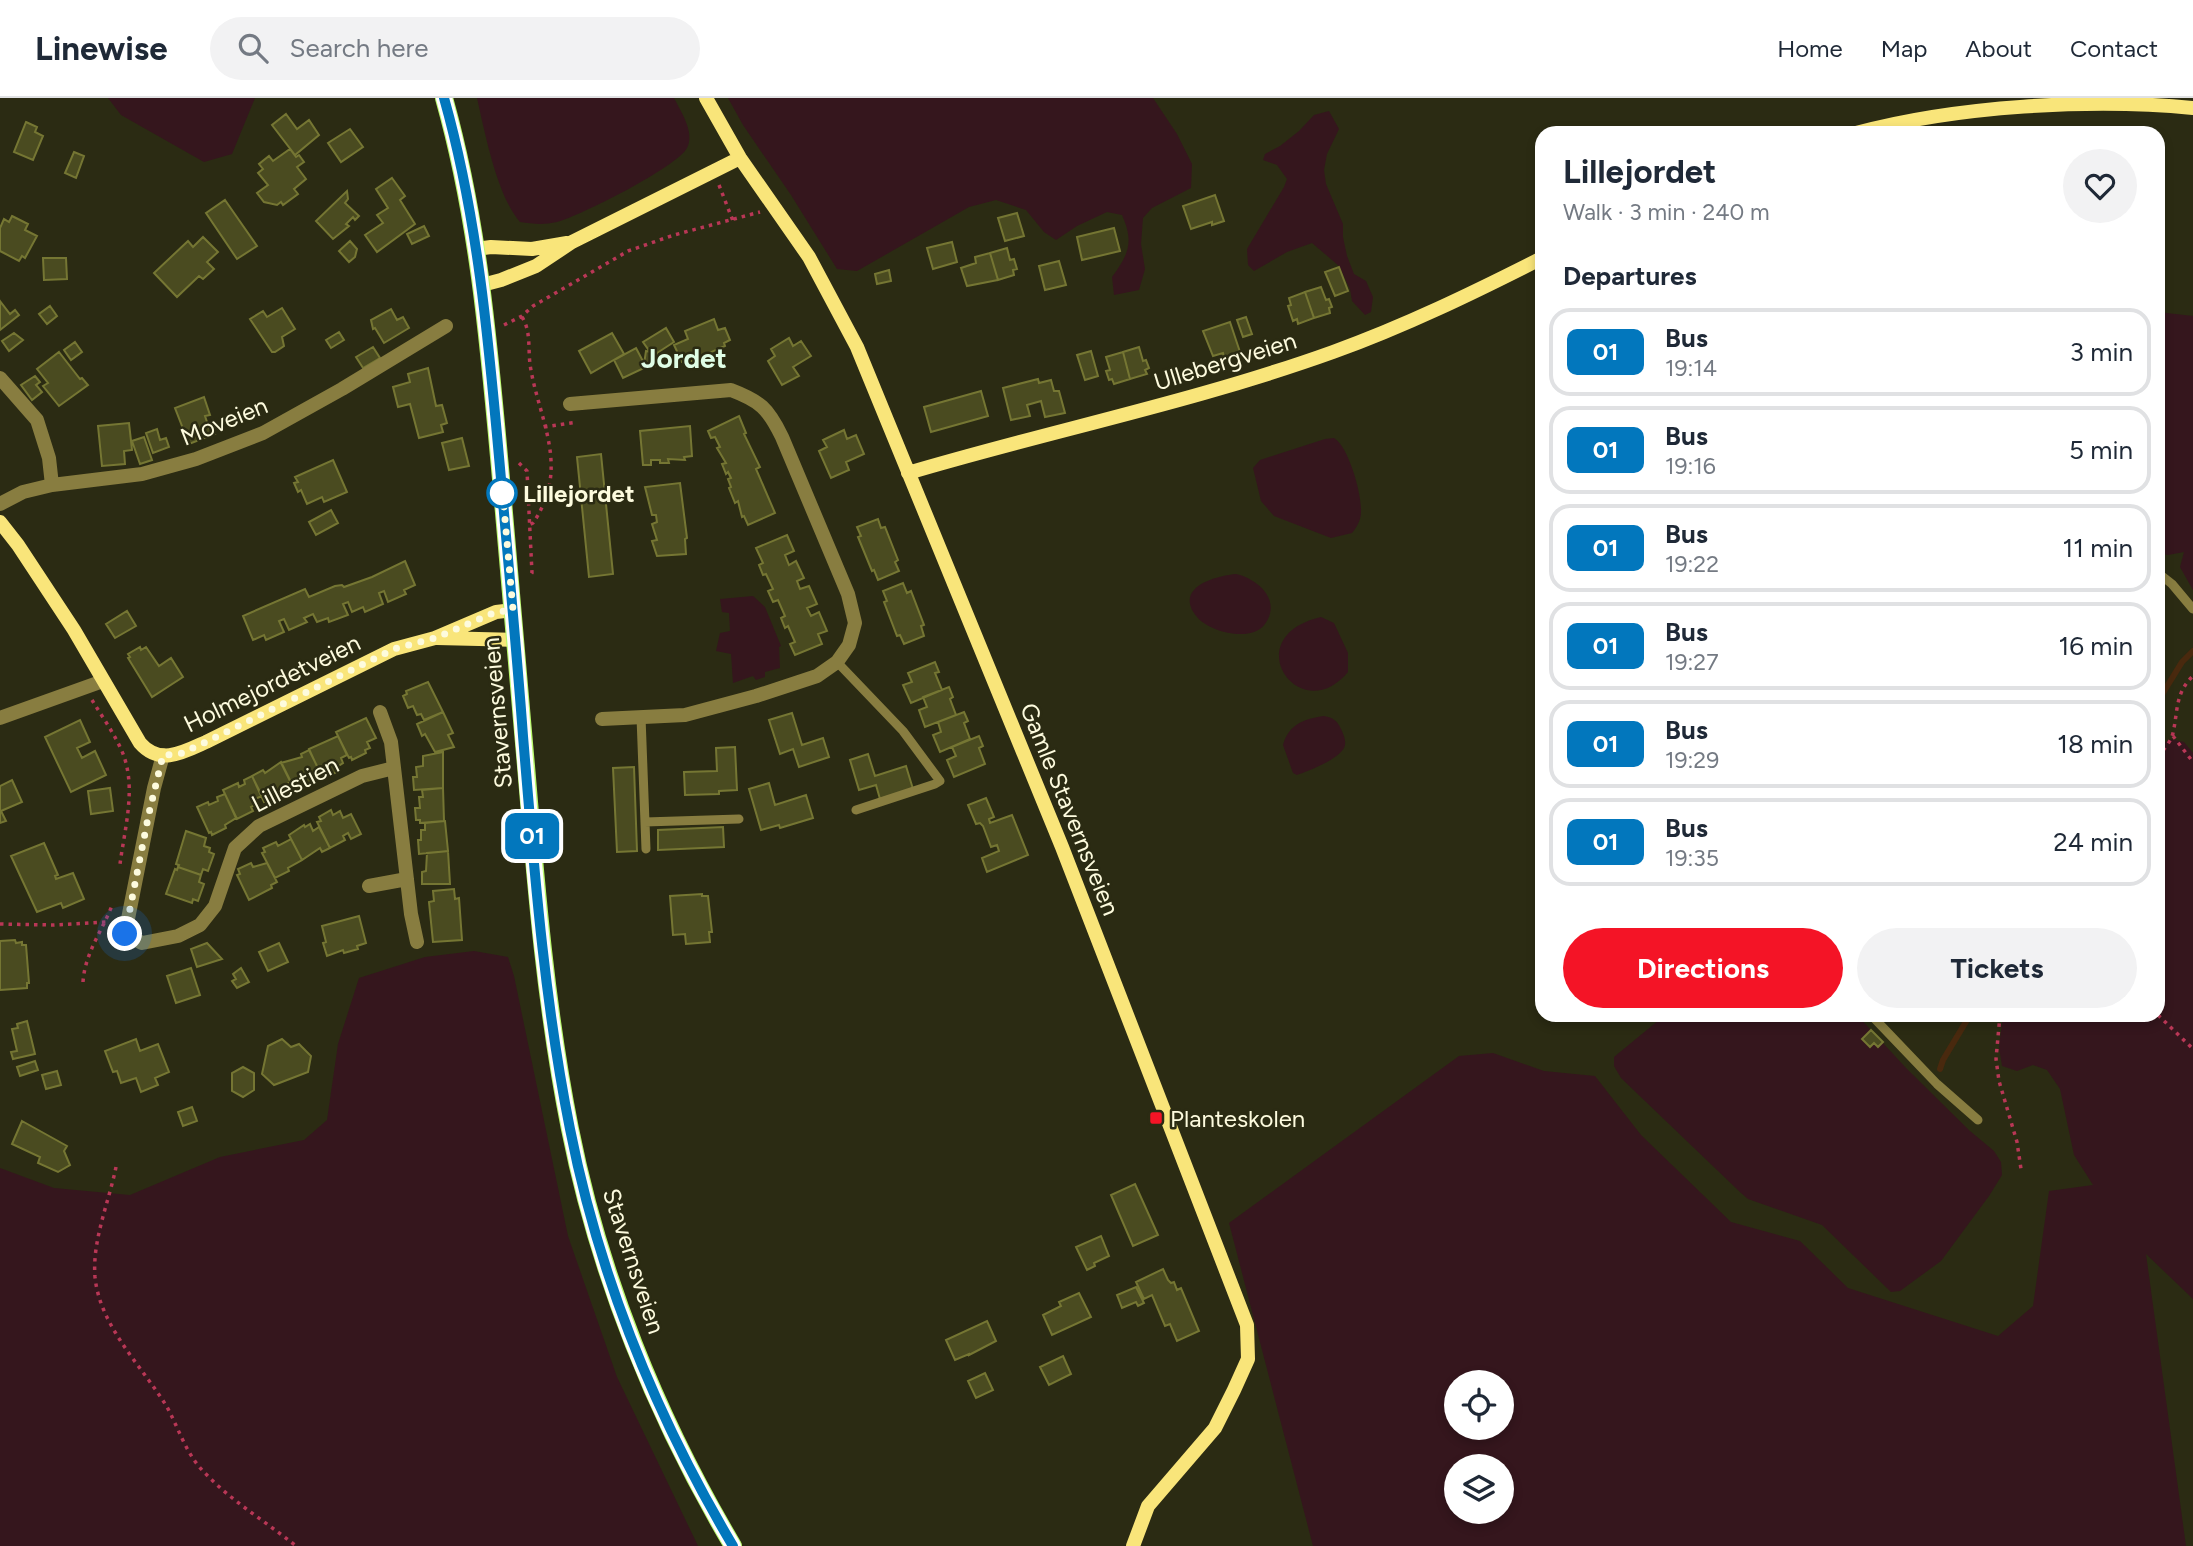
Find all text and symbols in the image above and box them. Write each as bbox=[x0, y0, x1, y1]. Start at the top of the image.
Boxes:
search box bbox=[210, 17, 700, 80]
text: Linewise bbox=[35, 29, 168, 68]
icon: search bbox=[234, 29, 272, 67]
text: Search here bbox=[290, 32, 428, 64]
text: Home bbox=[1777, 34, 1843, 63]
text: Map bbox=[1881, 34, 1927, 63]
text: About bbox=[1965, 34, 2032, 63]
text: Contact bbox=[2070, 34, 2158, 63]
button: heart bbox=[2063, 149, 2137, 223]
text: Lillejordet bbox=[1563, 152, 1716, 191]
text: Walk · 3 min · 240 m bbox=[1563, 198, 1770, 226]
text: Departures bbox=[1563, 260, 1697, 292]
text: Bus bbox=[1665, 322, 1708, 354]
street label: Ullebergveien bbox=[1150, 326, 1300, 396]
text: 3 min bbox=[2070, 336, 2133, 368]
text: 01 bbox=[1593, 337, 1618, 366]
district label: Jordet bbox=[641, 341, 727, 375]
text: 19:14 bbox=[1665, 354, 1717, 382]
street label: Moveien bbox=[176, 390, 272, 452]
text: Bus bbox=[1665, 420, 1708, 452]
text: 5 min bbox=[2069, 434, 2133, 466]
text: 01 bbox=[1593, 435, 1618, 464]
text: 19:16 bbox=[1665, 452, 1716, 480]
marker: Lillejordet bbox=[487, 478, 517, 508]
place label: Lillejordet bbox=[523, 479, 635, 508]
text: Bus bbox=[1665, 518, 1708, 550]
text: 11 min bbox=[2062, 532, 2133, 564]
text: 01 bbox=[1593, 533, 1618, 562]
text: 19:22 bbox=[1665, 550, 1719, 578]
text: Bus bbox=[1665, 616, 1708, 648]
street label: Holmejordetveien bbox=[179, 628, 365, 738]
text: 16 min bbox=[2058, 630, 2133, 662]
text: 01 bbox=[1593, 631, 1618, 660]
street label: Stavernsveien bbox=[476, 636, 518, 790]
text: 19:27 bbox=[1665, 648, 1719, 676]
street label: Gamle Stavernsveien bbox=[1014, 699, 1126, 919]
text: Bus bbox=[1665, 714, 1708, 746]
text: 18 min bbox=[2057, 728, 2133, 760]
text: 01 bbox=[1593, 729, 1618, 758]
text: 19:29 bbox=[1665, 746, 1719, 774]
street label: Lillestien bbox=[247, 750, 343, 818]
text: Bus bbox=[1665, 812, 1708, 844]
line badge: 01 bbox=[500, 813, 564, 859]
text: 01 bbox=[519, 821, 545, 850]
text: 24 min bbox=[2053, 826, 2133, 858]
text: 01 bbox=[1593, 827, 1618, 856]
text: 19:35 bbox=[1665, 844, 1719, 872]
your location bbox=[107, 916, 142, 951]
button: Directions bbox=[1563, 928, 1843, 1008]
button: Tickets bbox=[1857, 928, 2137, 1008]
place label: Planteskolen bbox=[1170, 1104, 1305, 1133]
marker: Planteskolen bbox=[1148, 1110, 1164, 1126]
street label: Stavernsveien bbox=[597, 1185, 671, 1337]
map controls bbox=[1444, 1370, 1514, 1524]
button: locate bbox=[1444, 1370, 1514, 1440]
button: layers bbox=[1444, 1454, 1514, 1524]

